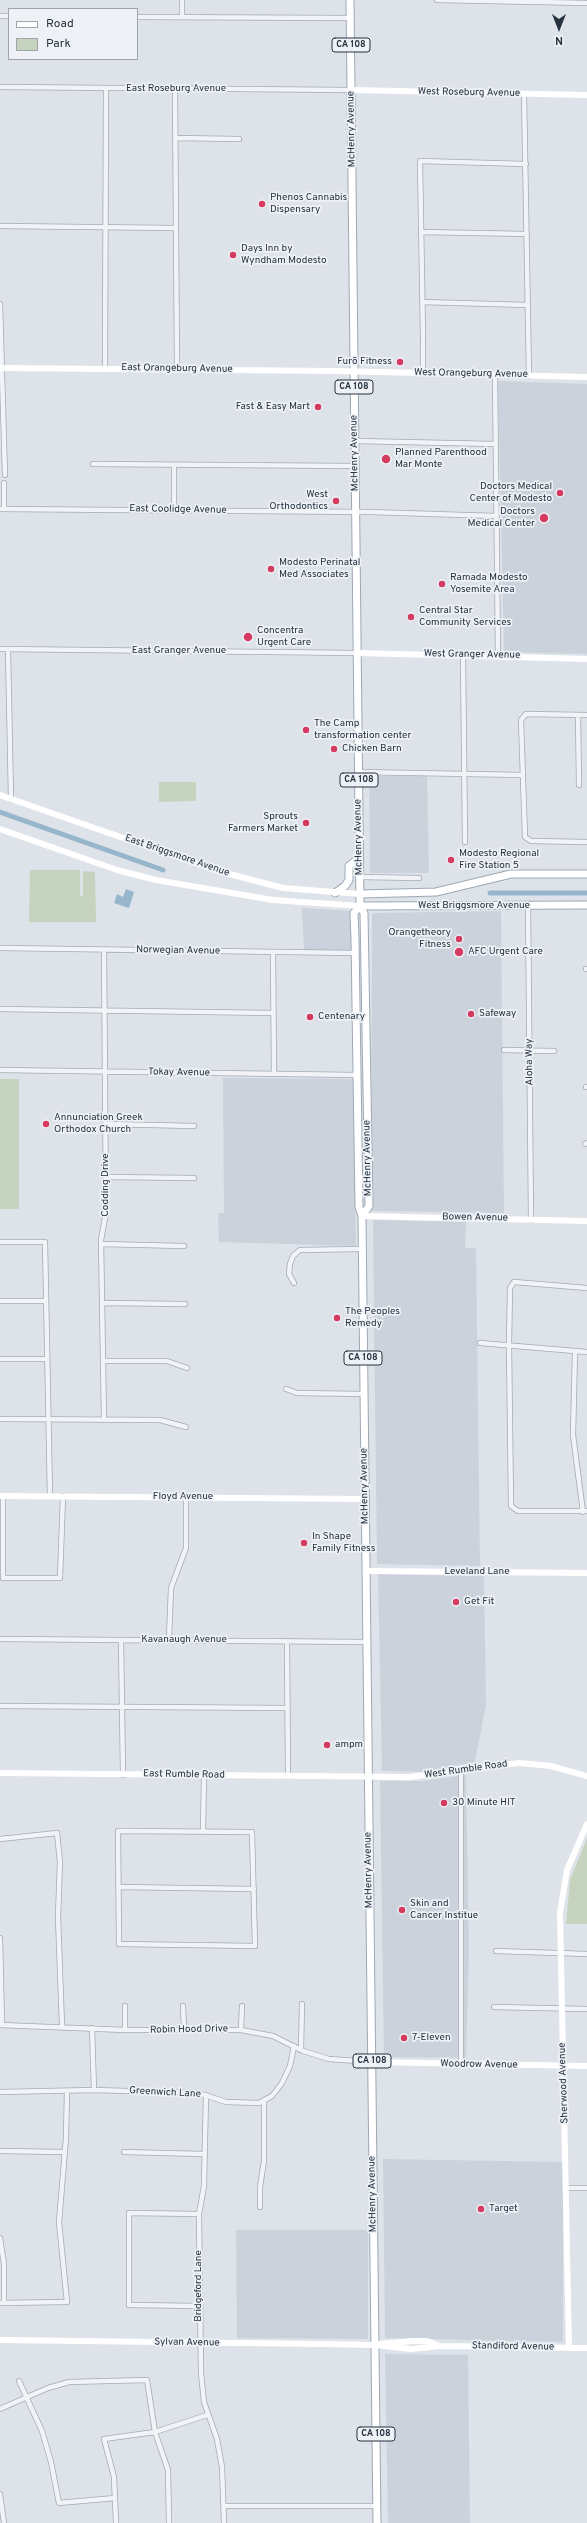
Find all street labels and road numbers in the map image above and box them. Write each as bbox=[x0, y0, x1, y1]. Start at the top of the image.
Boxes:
road number: CA 108 bbox=[332, 38, 370, 52]
street label: East Roseburg Avenue bbox=[126, 83, 226, 95]
street label: West Roseburg Avenue bbox=[418, 86, 520, 100]
street label: McHenry Avenue bbox=[345, 91, 359, 167]
street label: East Orangeburg Avenue bbox=[121, 362, 233, 376]
street label: West Orangeburg Avenue bbox=[414, 367, 528, 381]
road number: CA 108 bbox=[335, 380, 373, 394]
street label: McHenry Avenue bbox=[348, 415, 362, 491]
street label: East Coolidge Avenue bbox=[129, 503, 227, 517]
street label: East Granger Avenue bbox=[132, 645, 226, 657]
street label: West Granger Avenue bbox=[424, 648, 520, 662]
road number: CA 108 bbox=[340, 773, 378, 787]
street label: McHenry Avenue bbox=[352, 799, 366, 875]
street label: East Briggsmore Avenue bbox=[123, 832, 231, 880]
street label: West Briggsmore Avenue bbox=[418, 900, 530, 912]
street label: Norwegian Avenue bbox=[136, 944, 220, 958]
street label: Aloha Way bbox=[524, 1038, 536, 1086]
street label: Tokay Avenue bbox=[148, 1066, 210, 1080]
street label: McHenry Avenue bbox=[361, 1120, 375, 1196]
street label: Codding Drive bbox=[100, 1153, 112, 1217]
street label: Bowen Avenue bbox=[442, 1211, 508, 1225]
road number: CA 108 bbox=[344, 1351, 382, 1365]
street label: McHenry Avenue bbox=[358, 1448, 372, 1524]
street label: Floyd Avenue bbox=[153, 1491, 213, 1503]
street label: Leveland Lane bbox=[444, 1566, 510, 1578]
street label: Kavanaugh Avenue bbox=[141, 1634, 227, 1646]
street label: West Rumble Road bbox=[424, 1758, 508, 1782]
street label: East Rumble Road bbox=[143, 1768, 225, 1782]
street label: McHenry Avenue bbox=[362, 1832, 376, 1908]
street label: Robin Hood Drive bbox=[150, 2023, 228, 2037]
street label: Sherwood Avenue bbox=[557, 2042, 571, 2124]
road number: CA 108 bbox=[353, 2054, 391, 2068]
street label: Woodrow Avenue bbox=[440, 2058, 518, 2072]
street label: Greenwich Lane bbox=[129, 2085, 201, 2101]
street label: McHenry Avenue bbox=[366, 2156, 380, 2232]
street label: Bridgeford Lane bbox=[193, 2250, 205, 2322]
street label: Sylvan Avenue bbox=[154, 2336, 220, 2350]
street label: Standiford Avenue bbox=[472, 2340, 554, 2354]
road number: CA 108 bbox=[357, 2427, 395, 2441]

